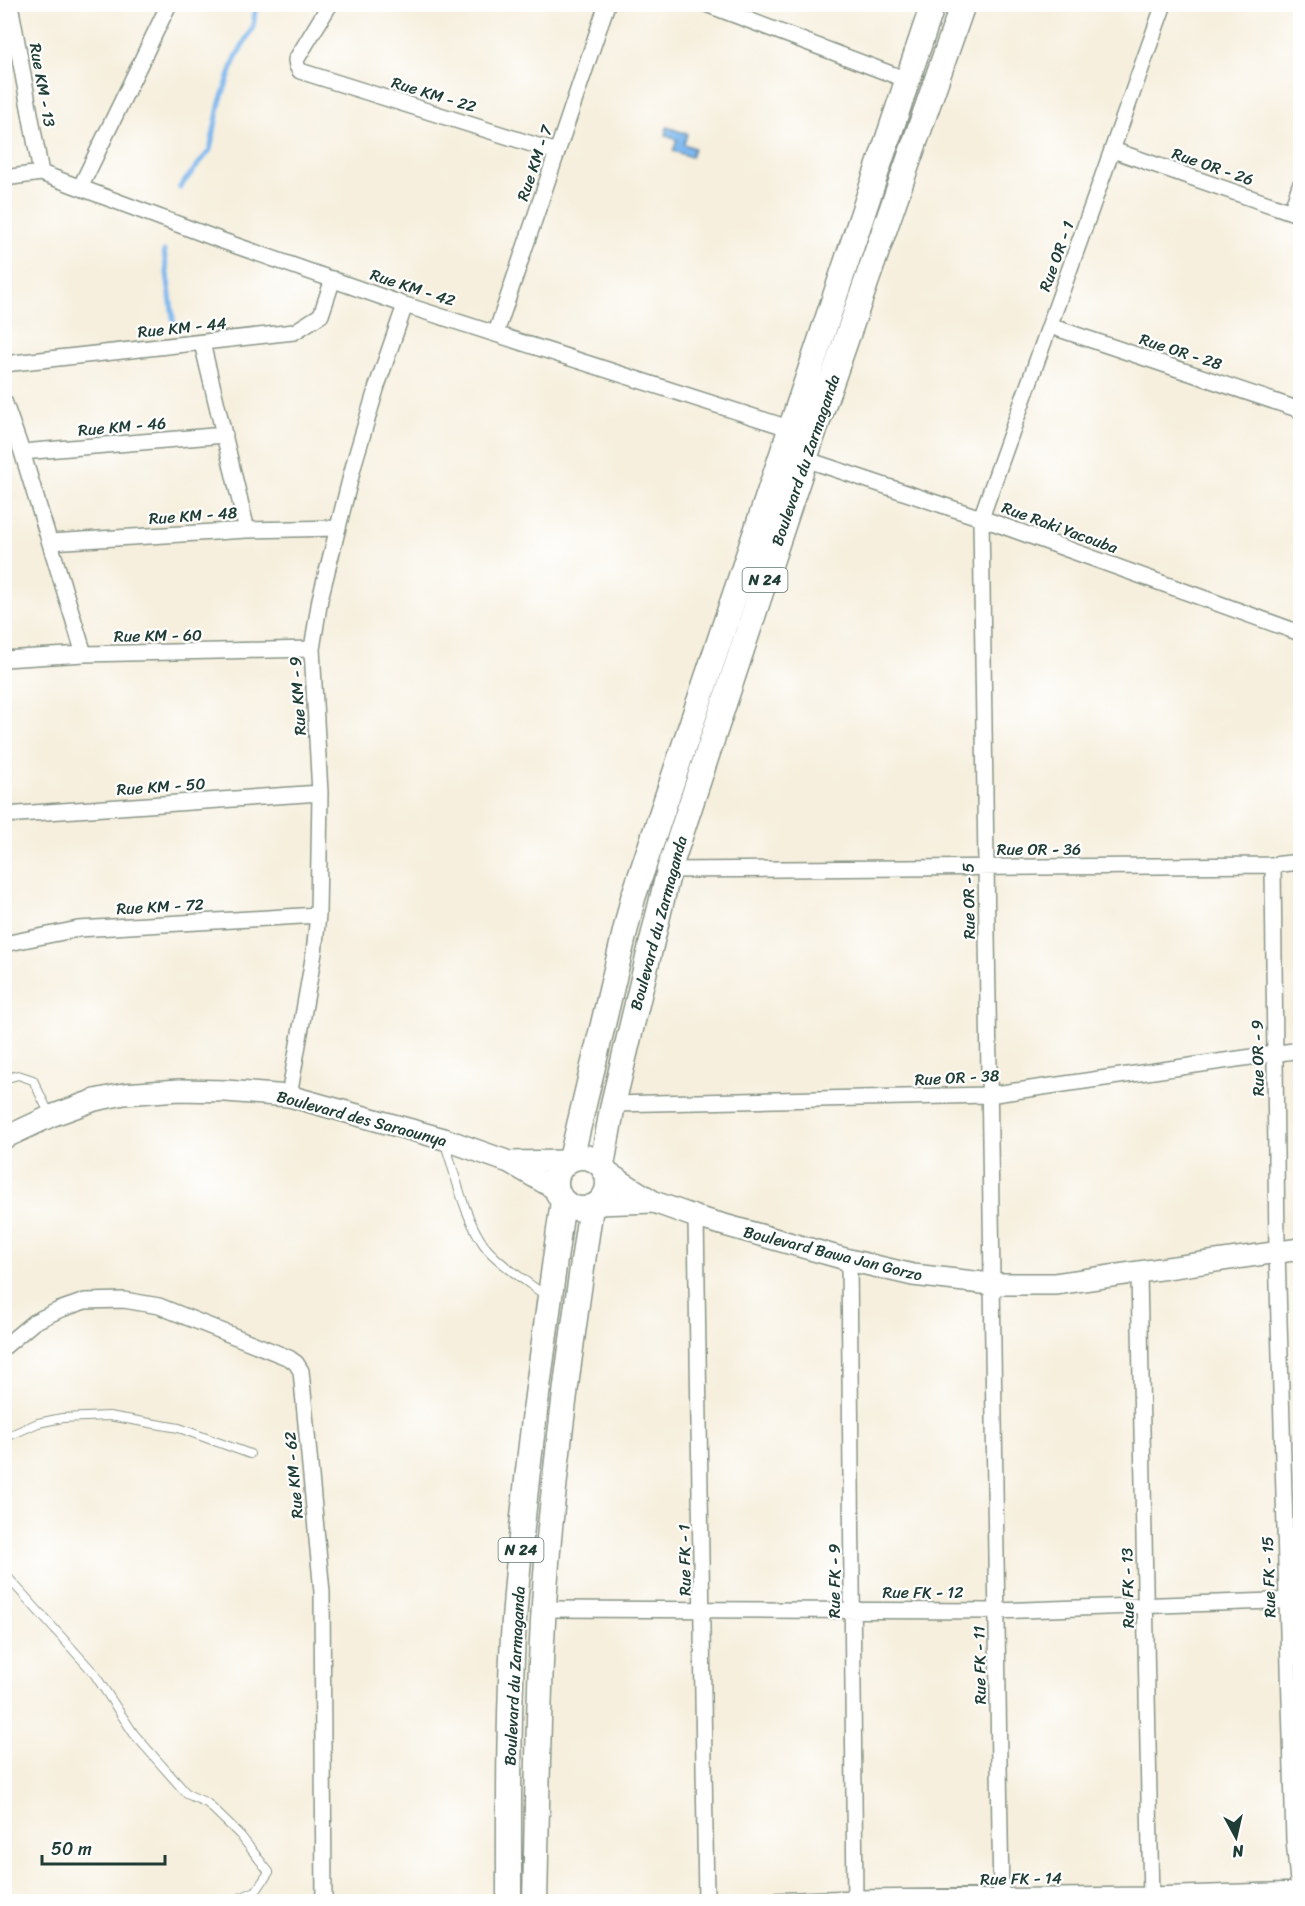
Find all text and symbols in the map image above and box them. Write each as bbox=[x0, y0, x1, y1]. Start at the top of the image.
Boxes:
street label: Rue KM - 13 bbox=[21, 41, 64, 130]
street label: Rue KM - 22 bbox=[388, 68, 480, 121]
street label: Rue KM - 7 bbox=[508, 121, 561, 205]
street label: Rue OR - 26 bbox=[1168, 139, 1258, 194]
street label: Rue OR - 1 bbox=[1030, 217, 1083, 296]
street label: Rue KM - 42 bbox=[366, 260, 459, 315]
street label: Rue KM - 44 bbox=[136, 308, 228, 347]
street label: Rue OR - 28 bbox=[1136, 324, 1226, 379]
street label: Boulevard du Zarmaganda bbox=[763, 370, 848, 550]
street label: Rue KM - 46 bbox=[77, 408, 167, 445]
street label: Rue Raki Yacouba bbox=[998, 493, 1123, 562]
street label: Rue KM - 48 bbox=[148, 498, 239, 533]
road number: N 24 bbox=[742, 568, 788, 592]
street label: Rue KM - 60 bbox=[114, 620, 202, 651]
street label: Rue KM - 9 bbox=[280, 655, 315, 736]
street label: Rue KM - 50 bbox=[116, 769, 206, 804]
street label: Boulevard du Zarmaganda bbox=[621, 833, 696, 1014]
street label: Rue OR - 36 bbox=[997, 835, 1081, 864]
street label: Rue OR - 5 bbox=[953, 862, 984, 939]
street label: Rue KM - 72 bbox=[116, 890, 204, 923]
street label: Rue OR - 9 bbox=[1242, 1019, 1273, 1096]
street label: Rue OR - 38 bbox=[914, 1061, 1001, 1094]
street label: Boulevard des Saraounya bbox=[273, 1082, 450, 1155]
street label: Boulevard Bawa Jan Gorzo bbox=[740, 1217, 926, 1290]
street label: Rue KM - 62 bbox=[275, 1430, 312, 1520]
street label: Rue FK - 1 bbox=[669, 1524, 700, 1596]
street label: Rue FK - 15 bbox=[1253, 1536, 1284, 1618]
road number: N 24 bbox=[498, 1538, 544, 1562]
street label: Rue FK - 9 bbox=[820, 1544, 849, 1618]
street label: Rue FK - 13 bbox=[1112, 1547, 1143, 1628]
street label: Rue FK - 12 bbox=[883, 1578, 963, 1607]
street label: Boulevard du Zarmaganda bbox=[495, 1586, 534, 1767]
street label: Rue FK - 11 bbox=[964, 1625, 995, 1704]
north arrow bbox=[1206, 1807, 1266, 1867]
scale bar bbox=[42, 1828, 165, 1866]
text: 50 m bbox=[51, 1833, 92, 1865]
text: N bbox=[1230, 1836, 1247, 1867]
street label: Rue FK - 14 bbox=[980, 1863, 1062, 1894]

